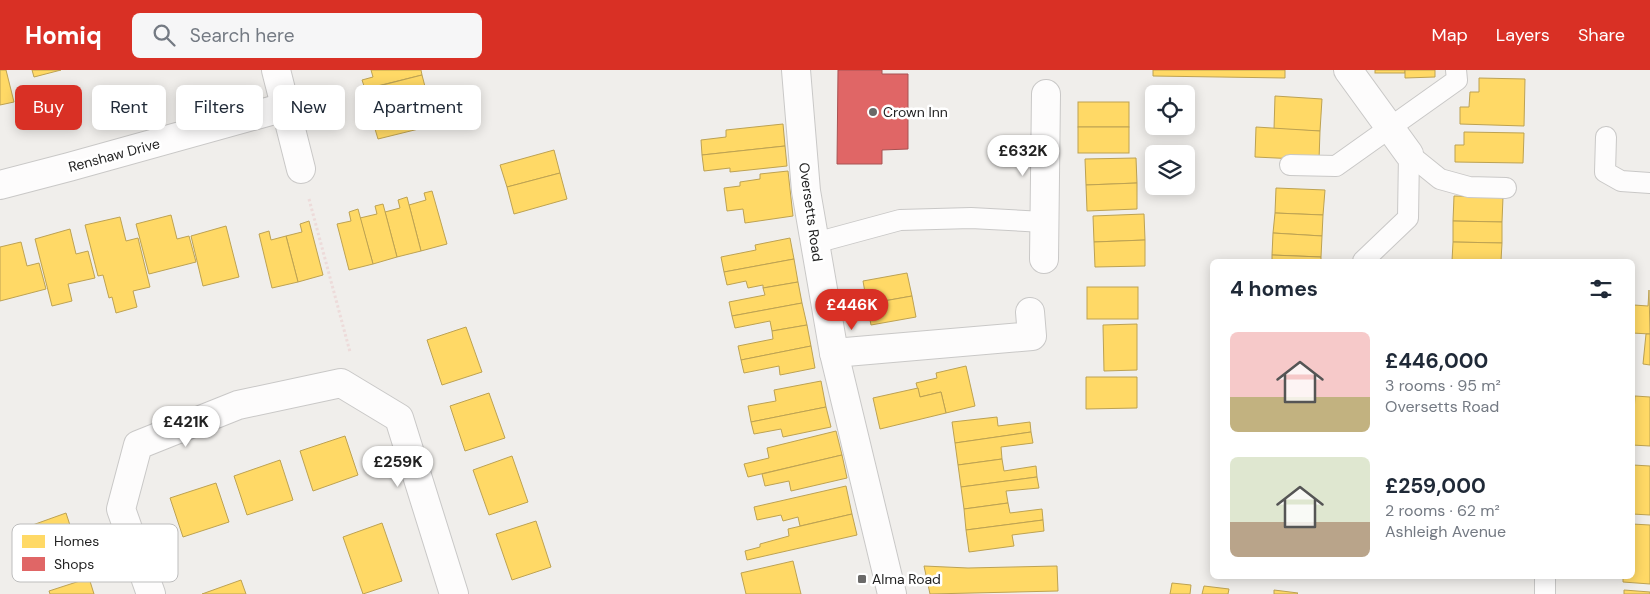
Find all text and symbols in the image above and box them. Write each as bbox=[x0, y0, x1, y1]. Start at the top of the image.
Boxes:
search box bbox=[132, 13, 482, 58]
text: Homiq bbox=[25, 20, 102, 51]
icon: search bbox=[150, 21, 178, 49]
text: Search here bbox=[190, 23, 295, 48]
text: Map bbox=[1432, 23, 1468, 47]
text: Layers bbox=[1496, 23, 1550, 47]
text: Share bbox=[1578, 23, 1625, 47]
chip: Buy bbox=[15, 85, 82, 130]
chip: Rent bbox=[92, 85, 166, 130]
chip: Filters bbox=[176, 85, 263, 130]
chip: New bbox=[273, 85, 345, 130]
chip: Apartment bbox=[355, 85, 481, 130]
map controls bbox=[1145, 85, 1195, 195]
button: locate bbox=[1145, 85, 1195, 135]
place label: Crown Inn bbox=[883, 103, 948, 121]
marker: Crown Inn bbox=[867, 106, 879, 118]
street label: Renshaw Drive bbox=[66, 134, 162, 176]
pin: £632K bbox=[988, 134, 1058, 177]
text: £632K bbox=[998, 140, 1048, 161]
button: layers bbox=[1145, 145, 1195, 195]
street label: Oversetts Road bbox=[795, 161, 827, 263]
text: 4 homes bbox=[1230, 275, 1318, 303]
icon: filters bbox=[1587, 275, 1615, 303]
pin: £446K bbox=[817, 288, 887, 331]
text: £446K bbox=[826, 294, 878, 315]
text: £446,000 bbox=[1385, 347, 1488, 375]
icon: home bbox=[1270, 352, 1330, 412]
text: 3 rooms · 95 m² bbox=[1385, 375, 1501, 396]
text: Oversetts Road bbox=[1385, 396, 1499, 417]
pin: £421K bbox=[151, 406, 221, 448]
text: £421K bbox=[163, 411, 209, 432]
pin: £259K bbox=[363, 446, 433, 488]
text: £259K bbox=[373, 451, 423, 472]
text: £259,000 bbox=[1385, 472, 1486, 500]
icon: home bbox=[1270, 477, 1330, 537]
text: 2 rooms · 62 m² bbox=[1385, 500, 1500, 521]
text: Ashleigh Avenue bbox=[1385, 521, 1506, 542]
legend bbox=[12, 524, 178, 582]
text: Homes bbox=[54, 532, 99, 550]
text: Shops bbox=[54, 555, 94, 573]
place label: Alma Road bbox=[872, 570, 941, 588]
marker: Alma Road bbox=[856, 573, 868, 585]

